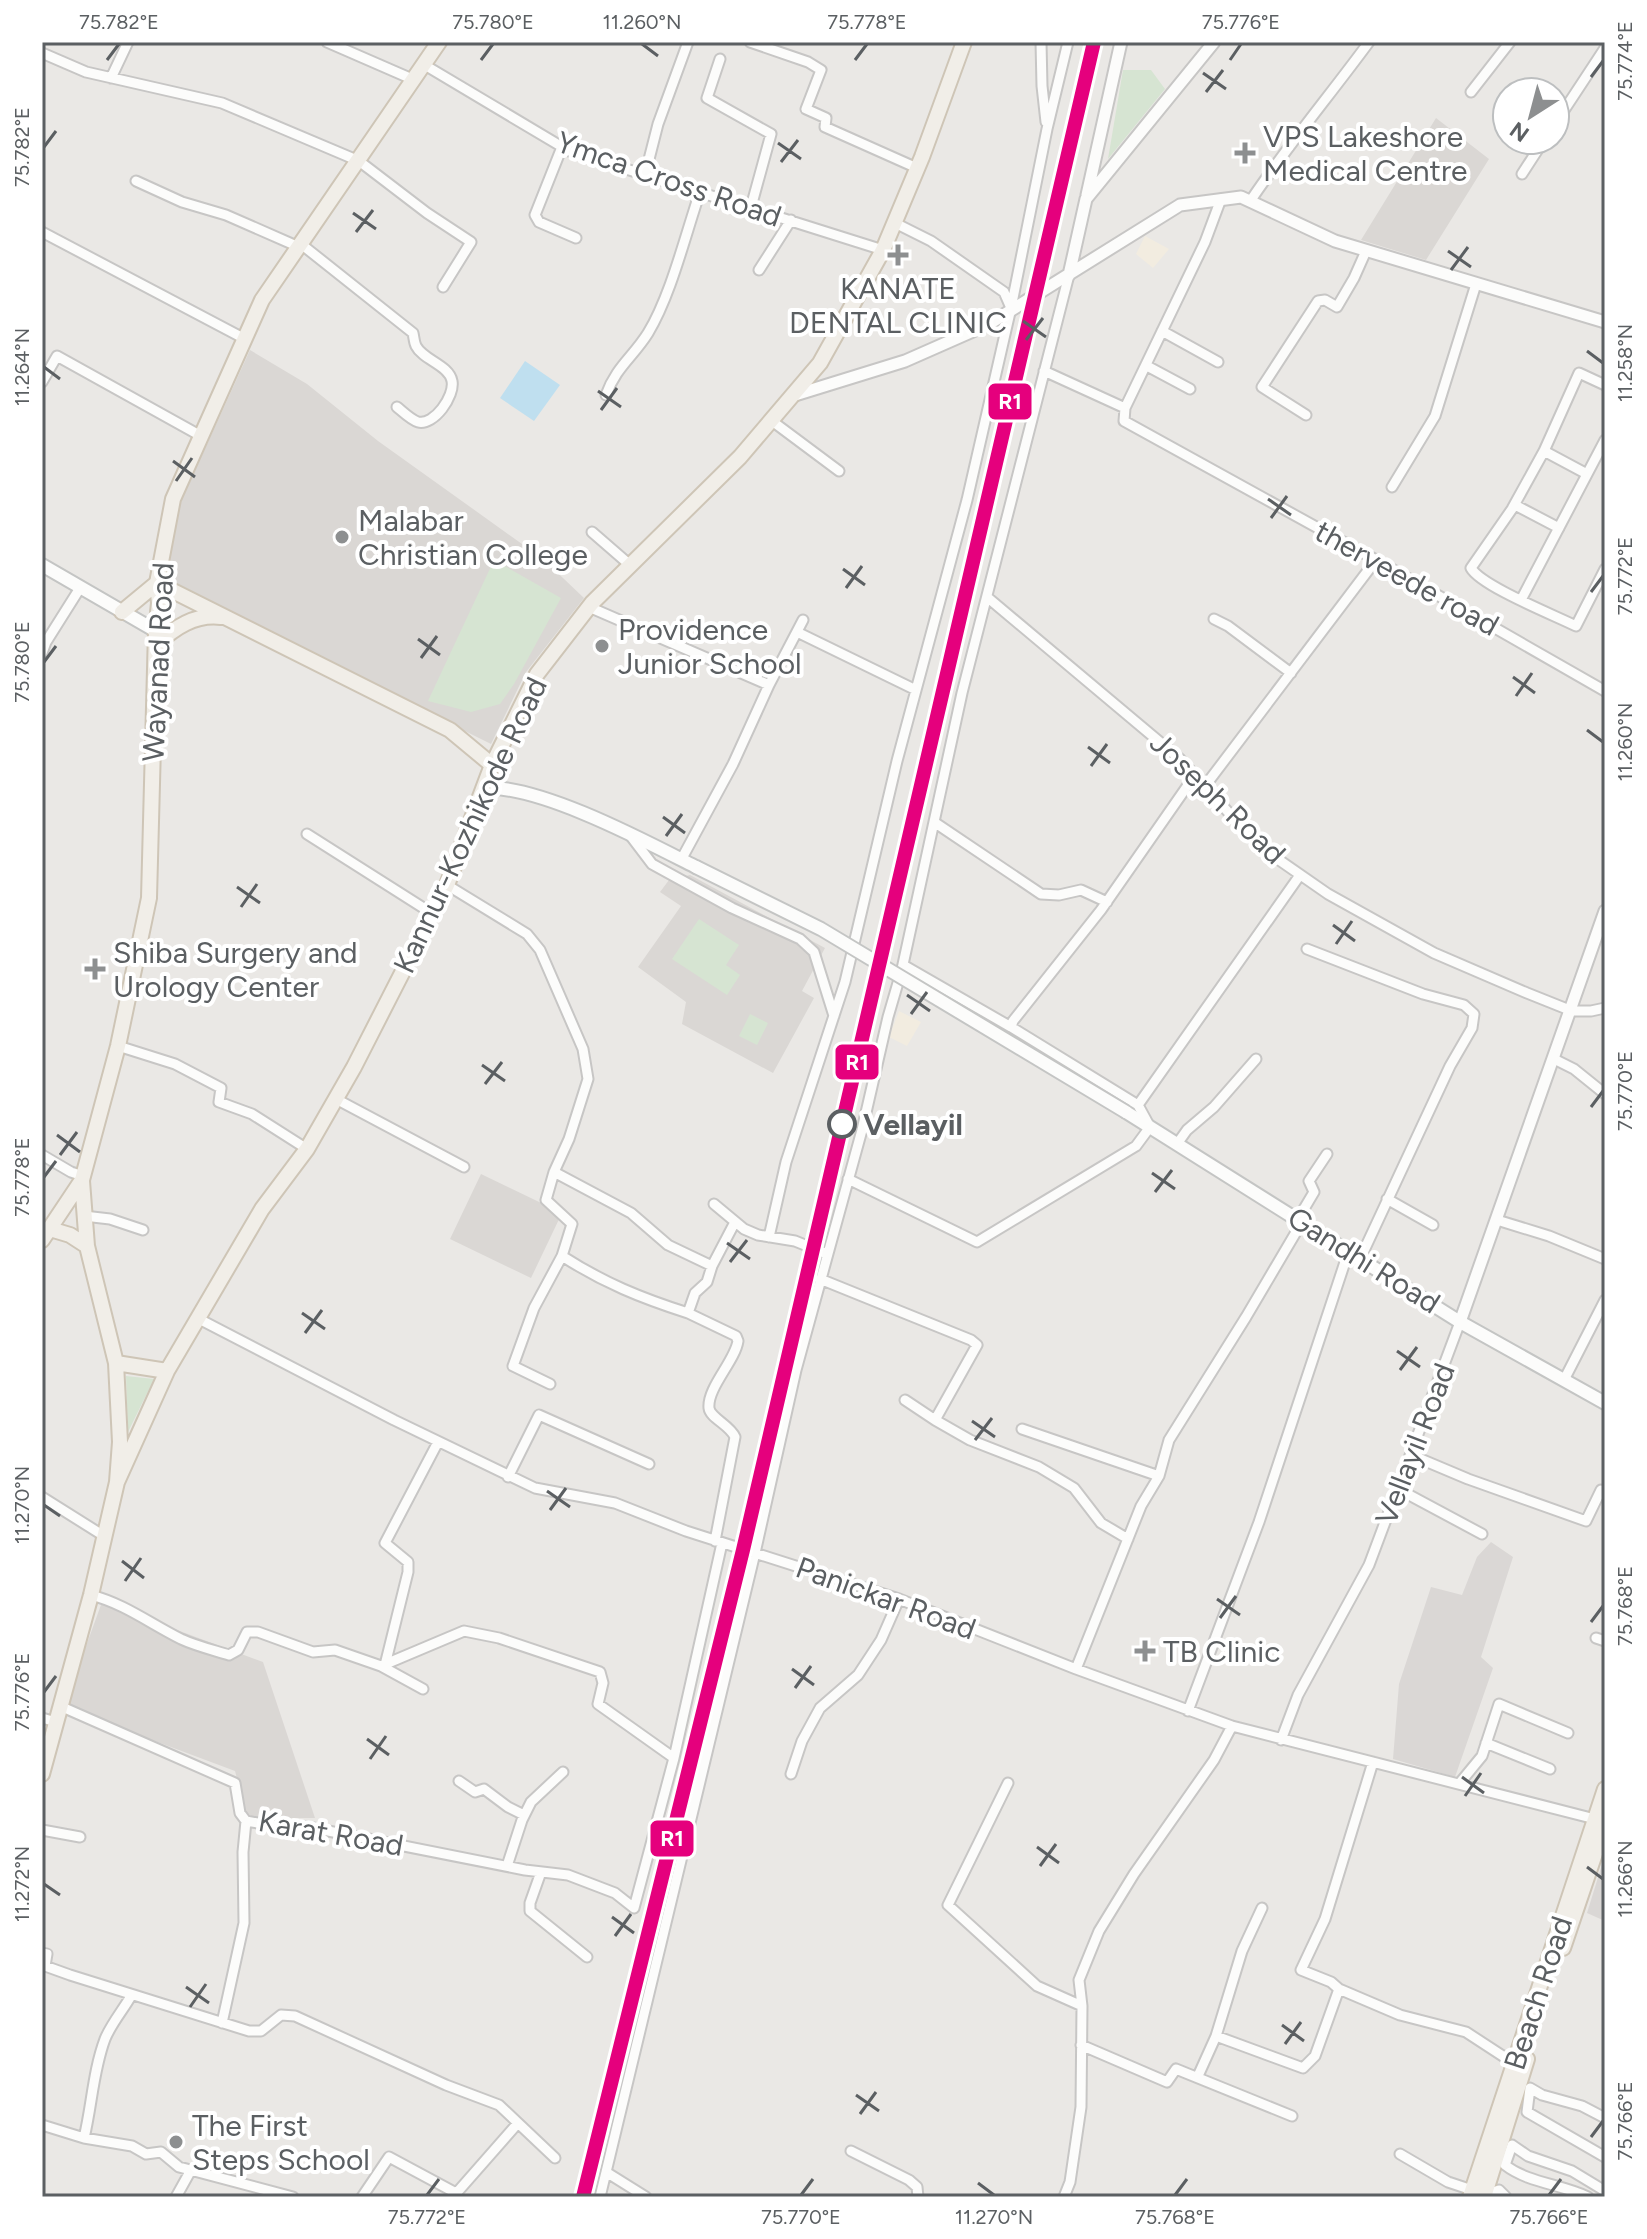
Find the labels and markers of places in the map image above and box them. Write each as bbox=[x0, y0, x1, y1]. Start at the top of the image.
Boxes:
place label: VPS Lakeshore Medical Centre bbox=[1263, 118, 1467, 189]
marker: VPS Lakeshore Medical Centre bbox=[1234, 142, 1256, 164]
marker: KANATE DENTAL CLINIC bbox=[887, 244, 909, 266]
place label: KANATE DENTAL CLINIC bbox=[789, 270, 1007, 341]
place label: Malabar Christian College bbox=[358, 502, 588, 573]
marker: Malabar Christian College bbox=[333, 528, 351, 546]
place label: Providence Junior School bbox=[618, 611, 802, 682]
marker: Providence Junior School bbox=[593, 637, 611, 655]
place label: Shiba Surgery and Urology Center bbox=[113, 934, 358, 1005]
marker: Shiba Surgery and Urology Center bbox=[84, 958, 106, 980]
place label: Vellayil bbox=[863, 1106, 963, 1143]
marker: Vellayil bbox=[828, 1110, 856, 1138]
place label: TB Clinic bbox=[1163, 1633, 1280, 1670]
marker: TB Clinic bbox=[1134, 1640, 1156, 1662]
place label: The First Steps School bbox=[192, 2107, 370, 2178]
marker: The First Steps School bbox=[167, 2133, 185, 2151]

